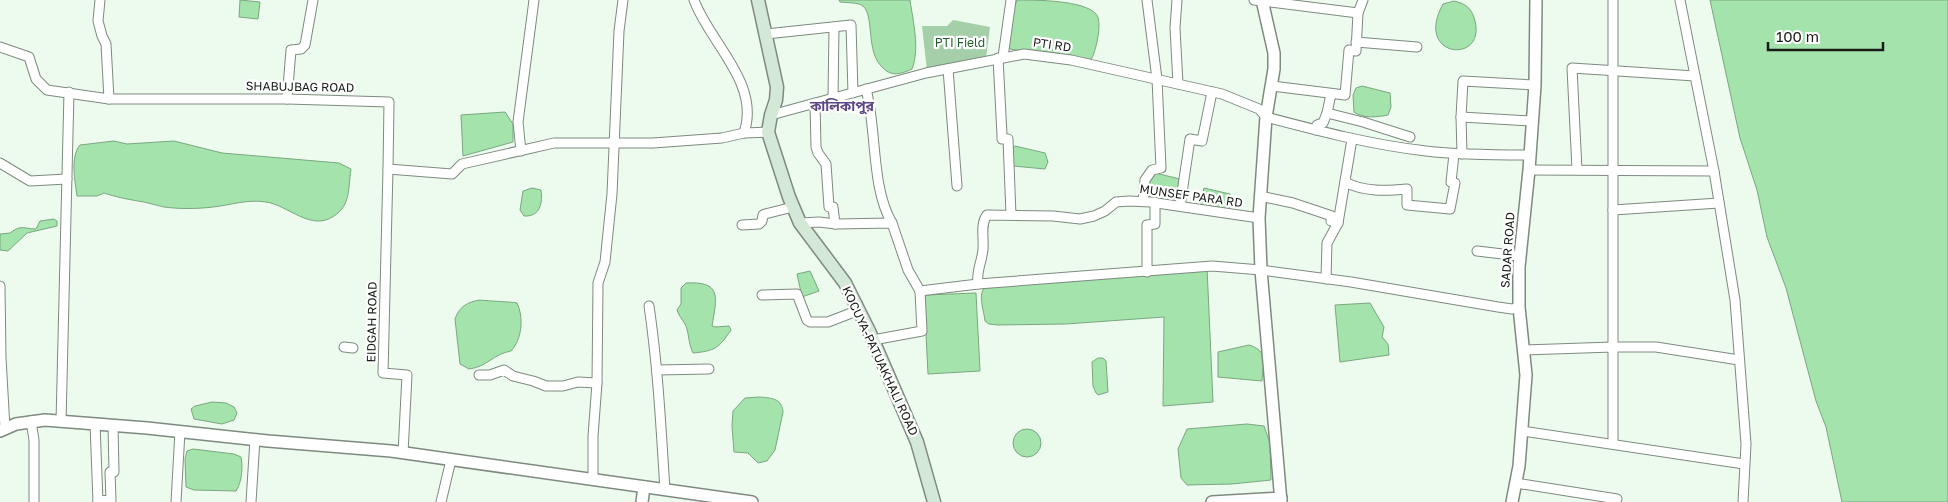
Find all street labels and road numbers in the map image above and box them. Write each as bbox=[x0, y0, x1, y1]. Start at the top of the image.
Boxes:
street label: PTI RD bbox=[1032, 34, 1072, 55]
street label: SHABUJBAG ROAD bbox=[246, 78, 354, 95]
street label: MUNSEF PARA RD bbox=[1139, 181, 1244, 210]
street label: SADAR ROAD bbox=[1497, 211, 1518, 288]
street label: EIDGAH ROAD bbox=[363, 281, 380, 363]
street label: KOCUYA-PATUAKHALI ROAD bbox=[839, 284, 922, 438]

